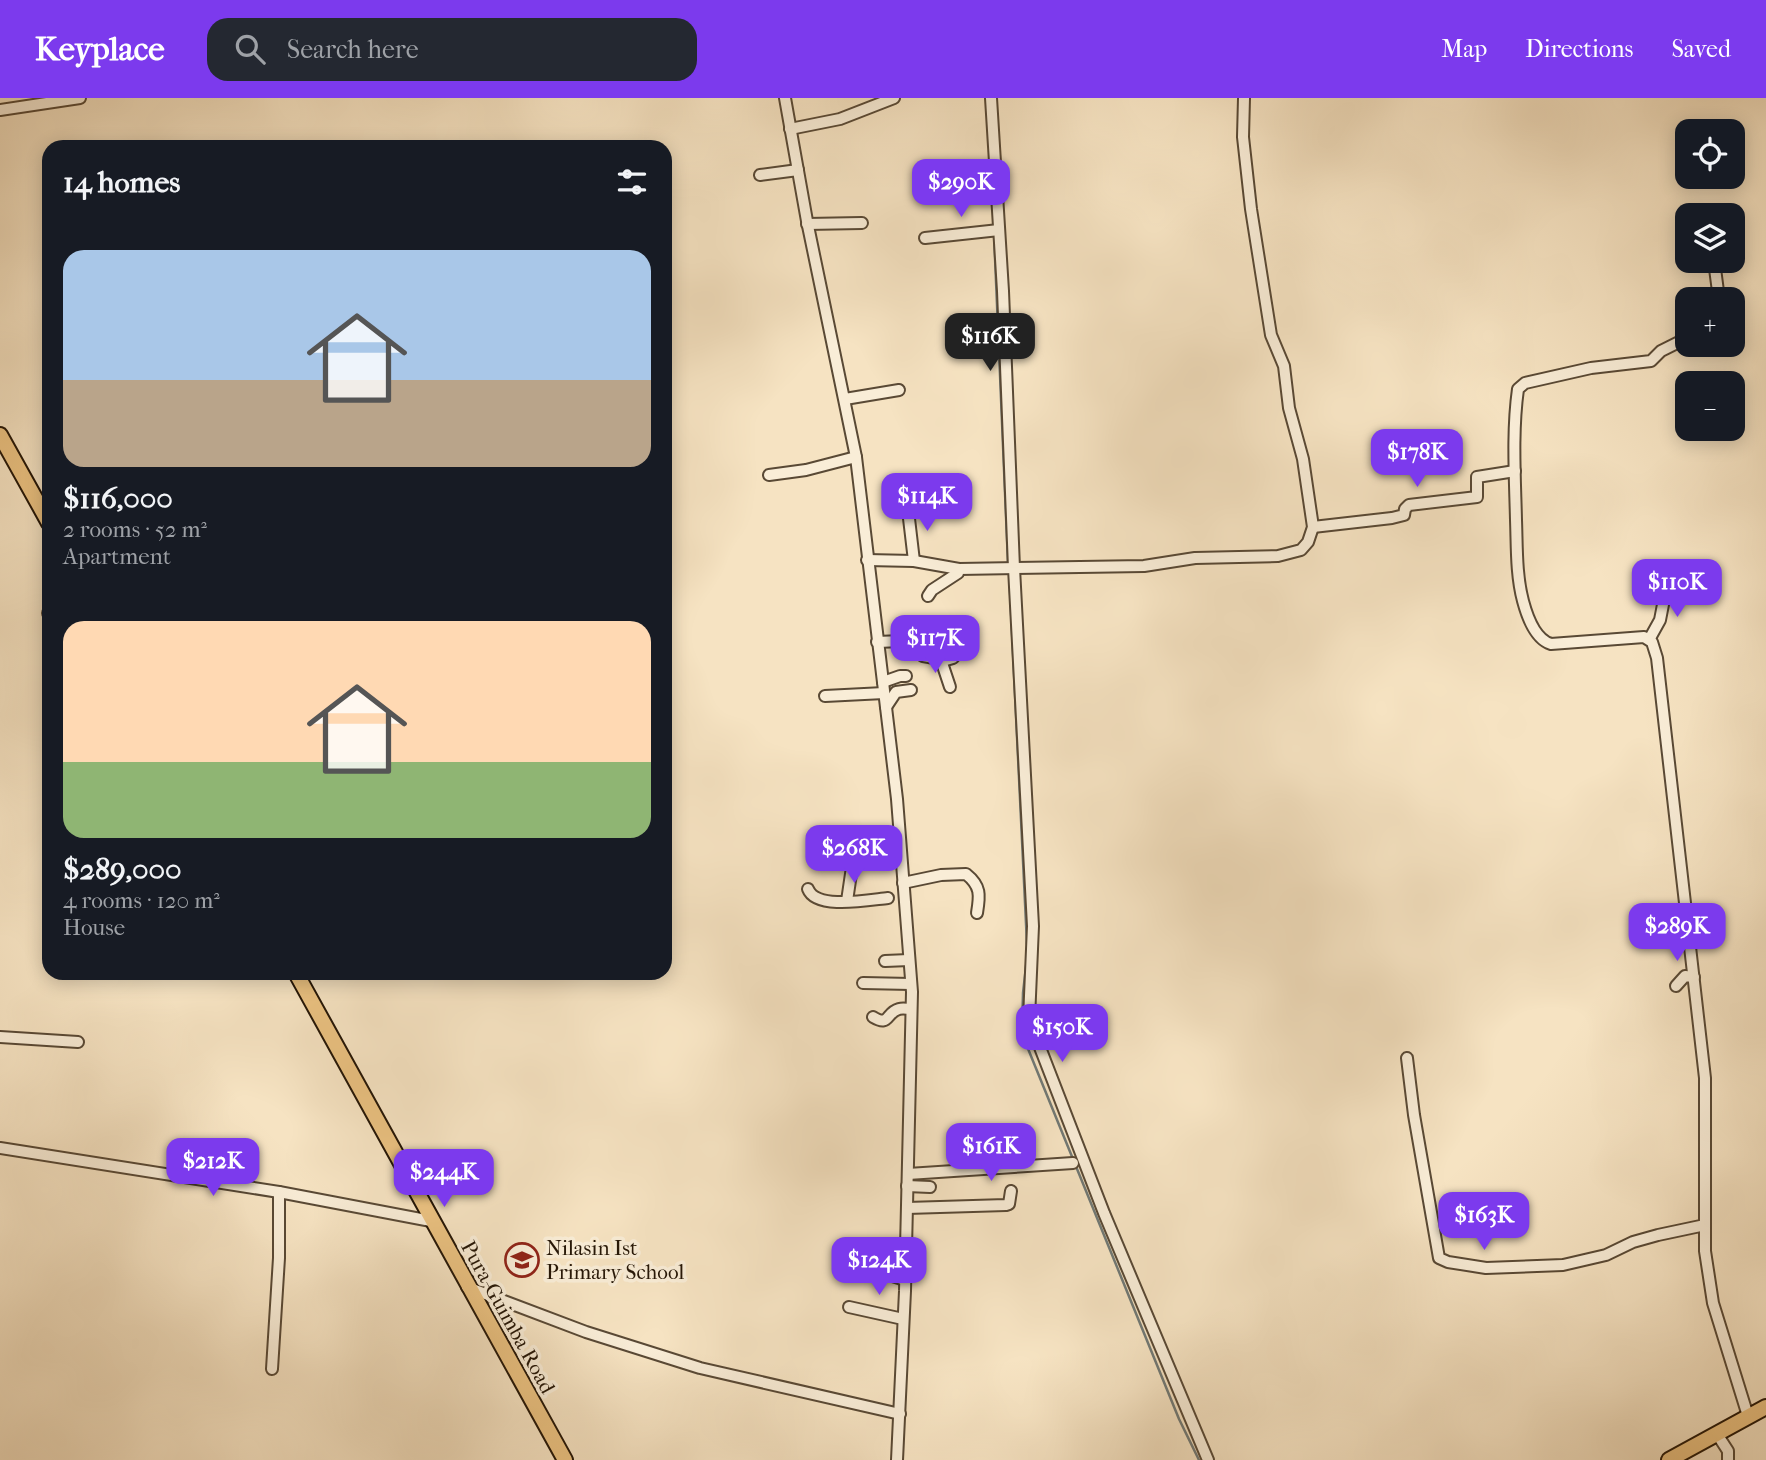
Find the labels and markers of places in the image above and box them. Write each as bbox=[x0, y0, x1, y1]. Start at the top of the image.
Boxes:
pin: $290K bbox=[912, 159, 1010, 219]
pin: $116K bbox=[941, 314, 1039, 373]
pin: $178K bbox=[1368, 430, 1466, 489]
pin: $114K bbox=[878, 474, 976, 533]
pin: $110K bbox=[1628, 560, 1726, 619]
pin: $117K bbox=[886, 616, 984, 675]
pin: $268K bbox=[805, 826, 903, 885]
pin: $289K bbox=[1628, 904, 1726, 963]
pin: $150K bbox=[1013, 1004, 1111, 1064]
pin: $161K bbox=[942, 1124, 1040, 1183]
pin: $212K bbox=[164, 1138, 262, 1198]
pin: $244K bbox=[395, 1150, 493, 1209]
pin: $163K bbox=[1435, 1192, 1533, 1252]
place label: Nilasin Ist Primary School bbox=[546, 1236, 684, 1284]
pin: $124K bbox=[830, 1238, 928, 1297]
school or university icon: Nilasin Ist Primary School bbox=[503, 1241, 541, 1279]

